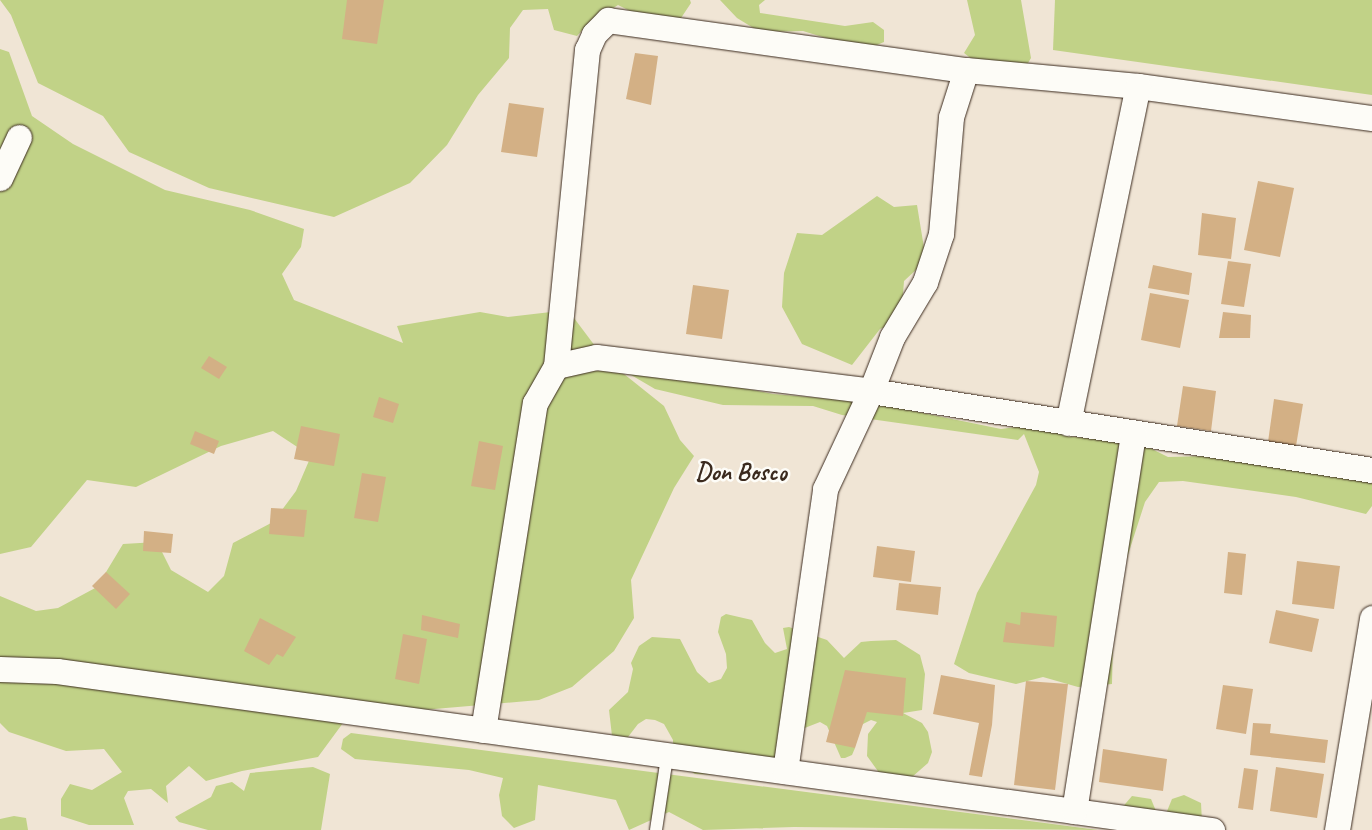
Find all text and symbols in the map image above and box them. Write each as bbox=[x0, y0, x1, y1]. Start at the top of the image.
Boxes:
district label: Don Bosco bbox=[696, 457, 786, 487]

